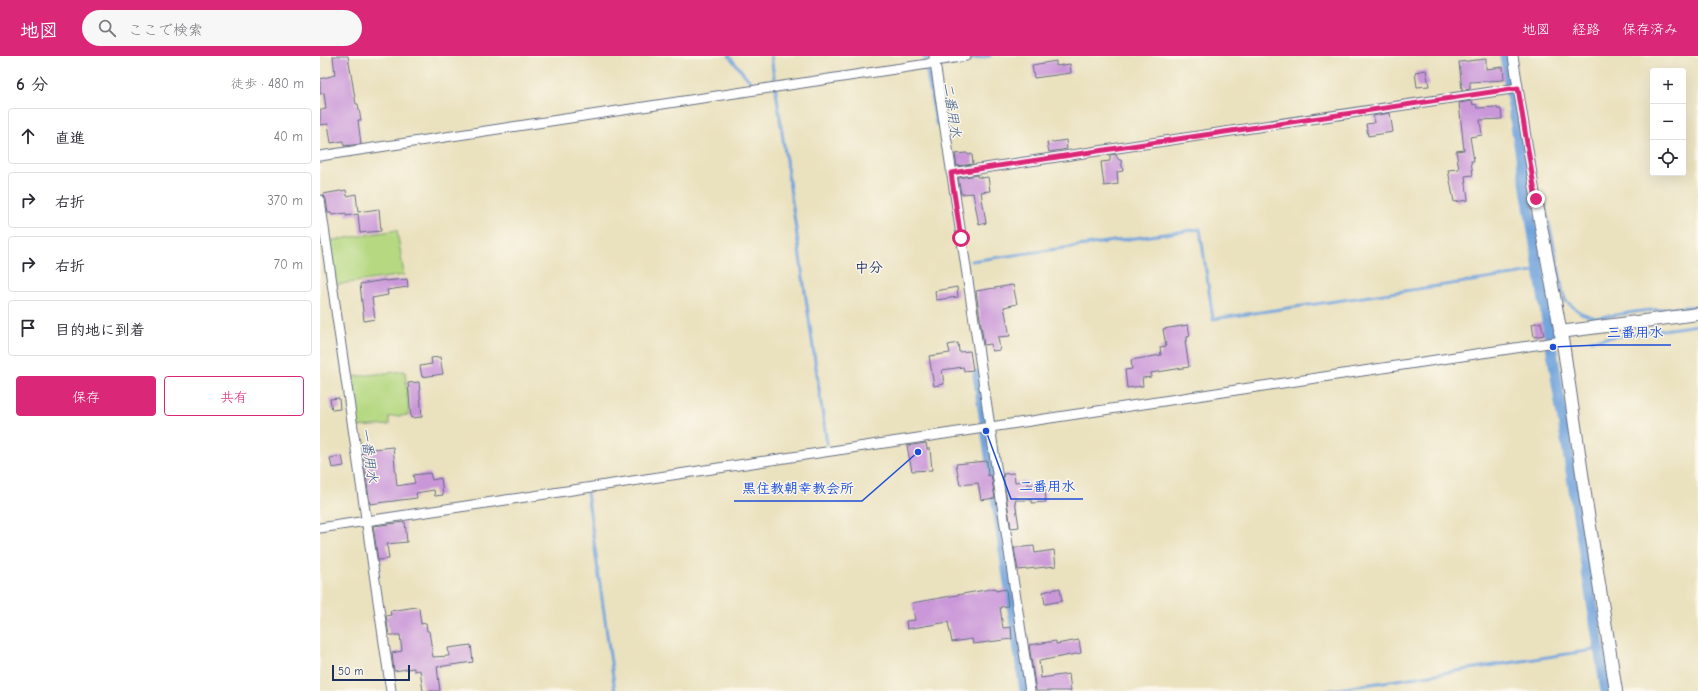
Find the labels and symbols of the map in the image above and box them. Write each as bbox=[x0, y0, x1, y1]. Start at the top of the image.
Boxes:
water label: 二番用水 bbox=[939, 81, 965, 139]
route end bbox=[1527, 190, 1545, 208]
route start bbox=[952, 229, 970, 247]
district label: 中分 bbox=[855, 259, 883, 276]
callout: 三番用水 bbox=[1599, 319, 1671, 345]
text: 三番用水 bbox=[1607, 324, 1664, 341]
water label: 一番用水 bbox=[357, 426, 381, 484]
callout: 二番用水 bbox=[1011, 473, 1083, 499]
callout: 黒住教朝幸教会所 bbox=[734, 475, 862, 501]
text: 二番用水 bbox=[1019, 478, 1076, 495]
text: 黒住教朝幸教会所 bbox=[742, 480, 854, 497]
scale bar bbox=[332, 663, 410, 682]

